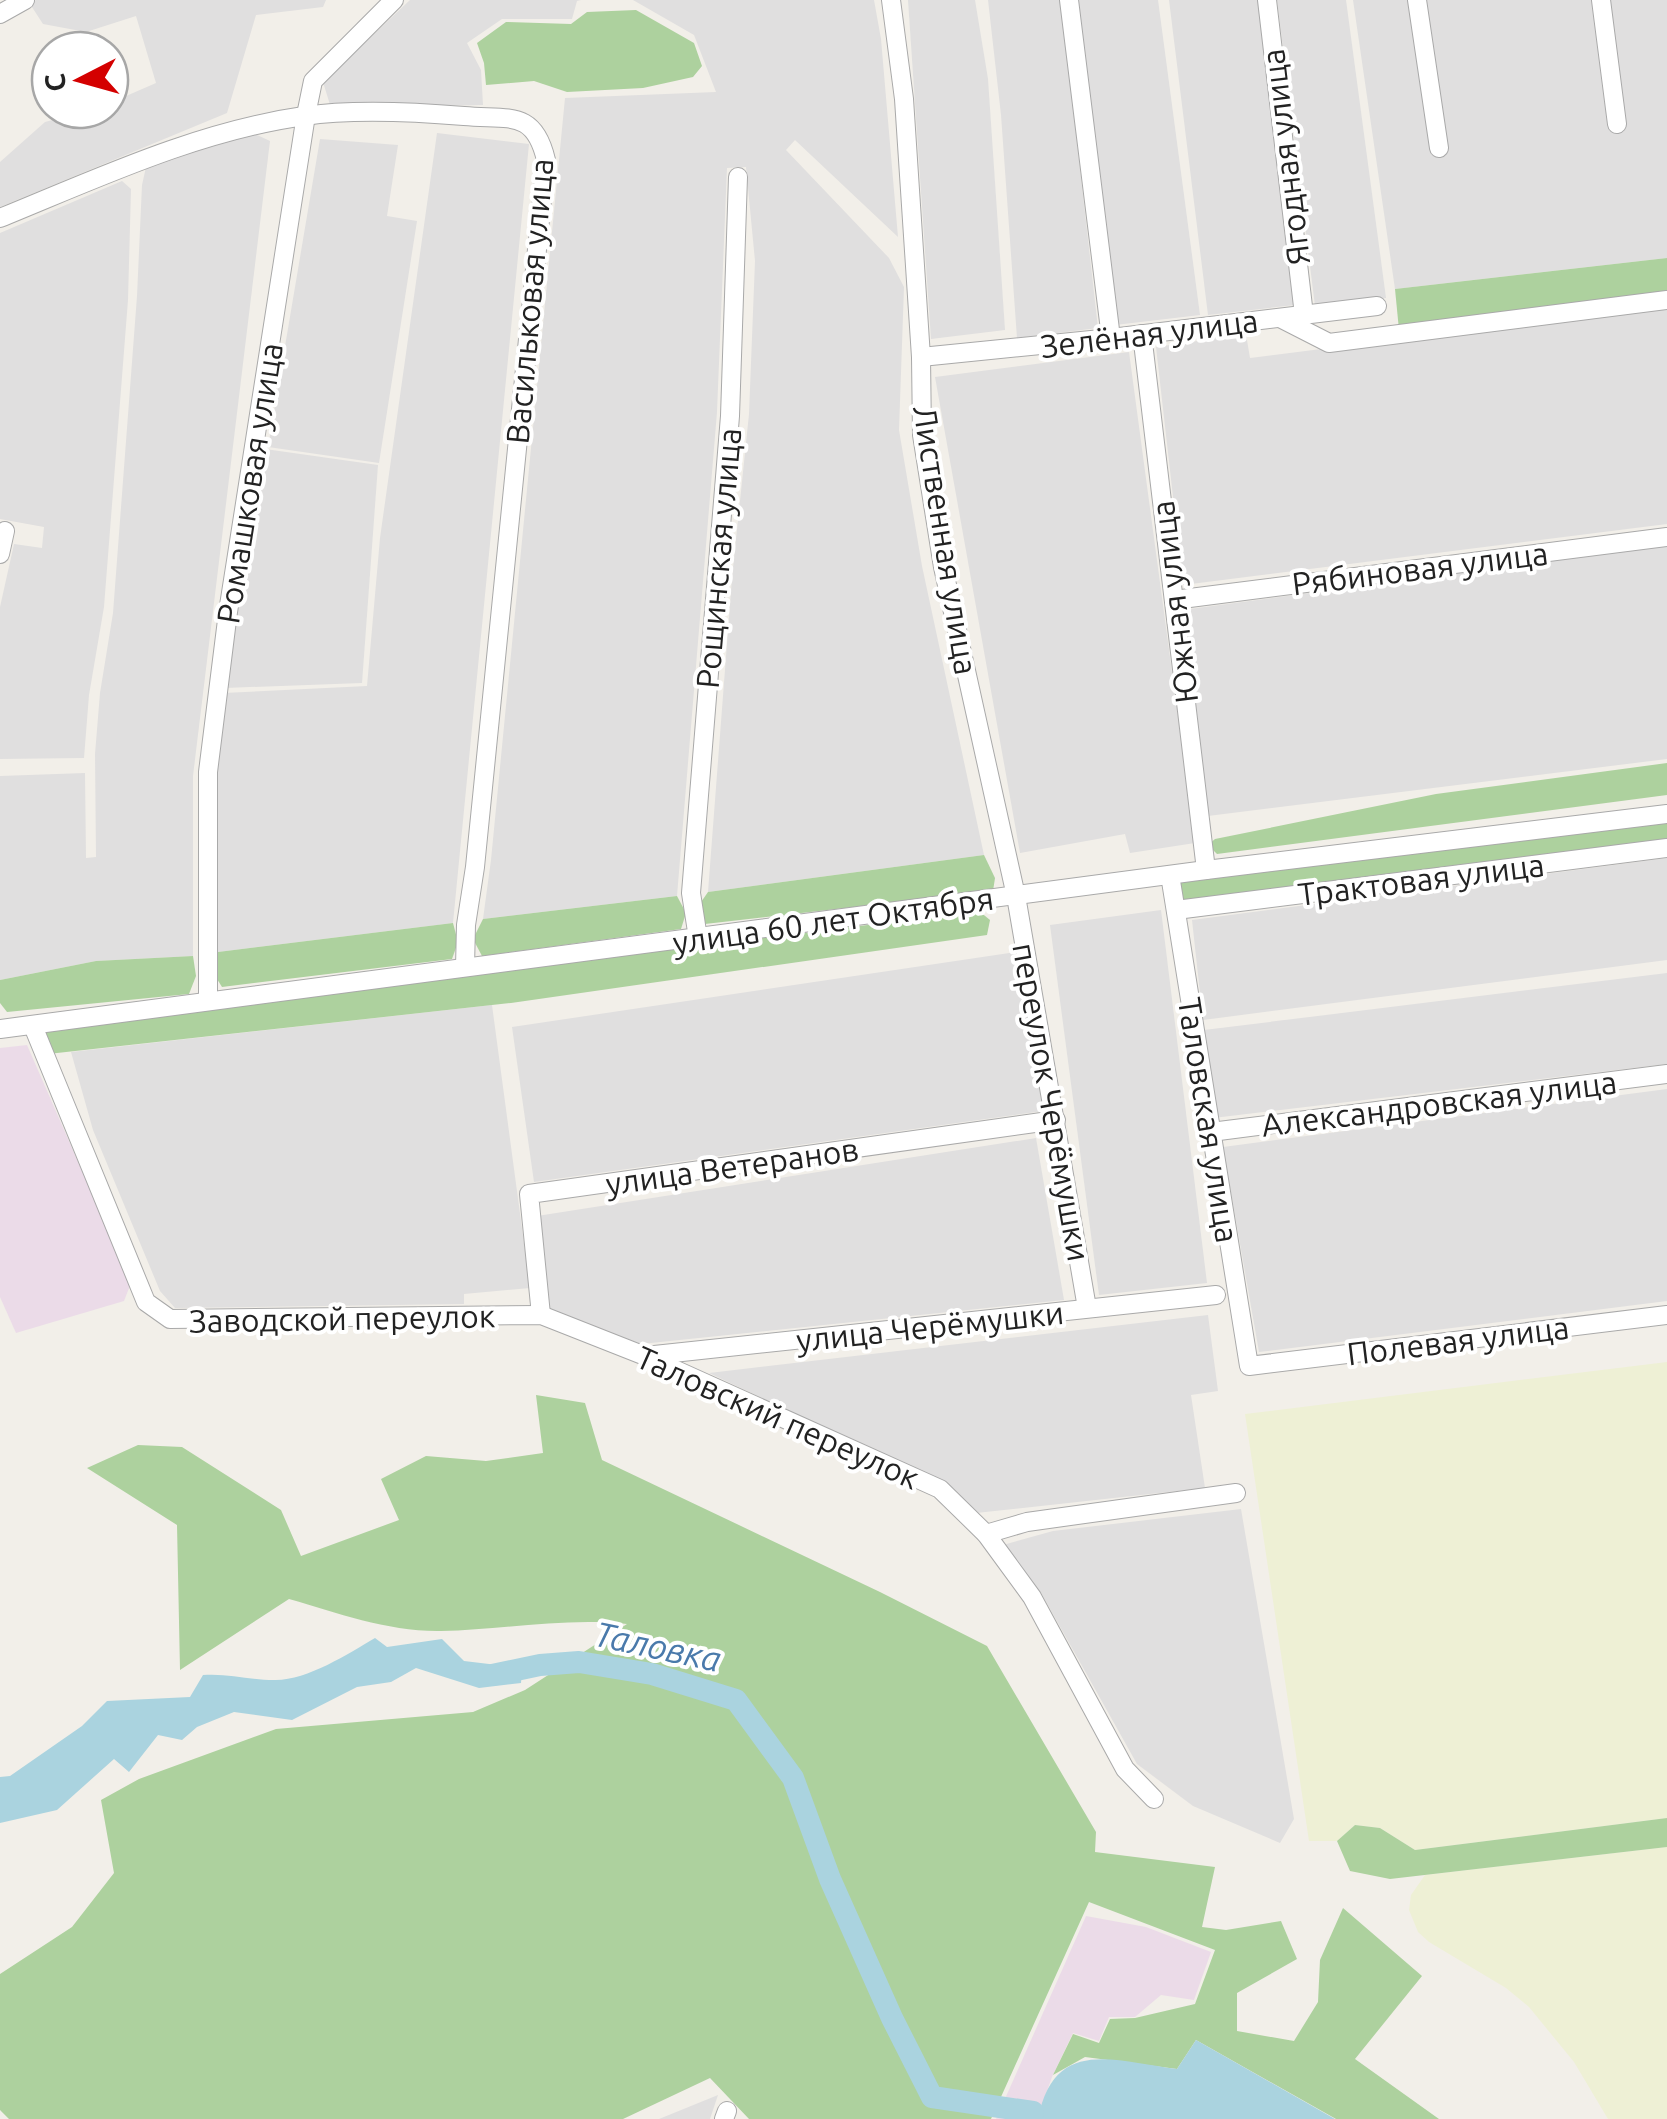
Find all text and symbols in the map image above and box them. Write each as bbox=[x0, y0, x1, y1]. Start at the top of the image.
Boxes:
north arrow bbox=[30, 30, 130, 130]
street label: Ягодная улица bbox=[1254, 47, 1316, 267]
text: С bbox=[38, 72, 71, 93]
street label: Васильковая улица bbox=[499, 157, 559, 445]
street label: Зелёная улица bbox=[1038, 302, 1260, 364]
street label: Ромашковая улица bbox=[209, 340, 289, 626]
street label: Лиственная улица bbox=[907, 403, 985, 677]
street label: Рощинская улица bbox=[689, 426, 747, 690]
street label: Южная улица bbox=[1144, 499, 1204, 705]
street label: Рябиновая улица bbox=[1290, 534, 1550, 602]
street label: Трактовая улица bbox=[1296, 846, 1546, 912]
street label: улица 60 лет Октября bbox=[670, 880, 996, 960]
street label: переулок Черёмушки bbox=[1006, 940, 1098, 1264]
street label: Таловская улица bbox=[1172, 995, 1246, 1245]
street label: Александровская улица bbox=[1259, 1063, 1619, 1143]
street label: улица Ветеранов bbox=[603, 1130, 861, 1202]
street label: улица Черёмушки bbox=[794, 1294, 1066, 1358]
street label: Заводской переулок bbox=[188, 1297, 496, 1339]
street label: Полевая улица bbox=[1345, 1309, 1571, 1371]
street label: Таловский переулок bbox=[631, 1338, 925, 1496]
water label: Таловка bbox=[591, 1613, 725, 1679]

